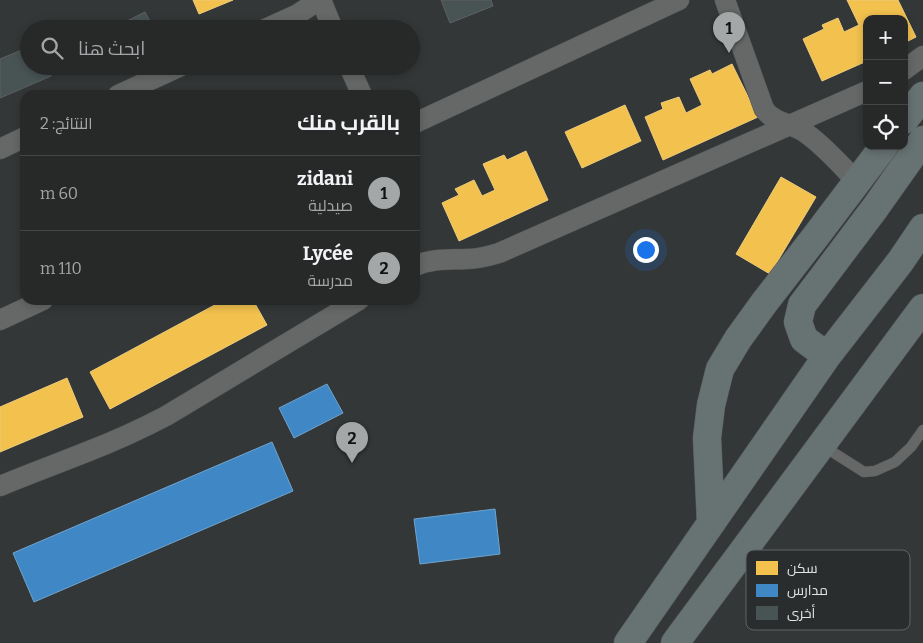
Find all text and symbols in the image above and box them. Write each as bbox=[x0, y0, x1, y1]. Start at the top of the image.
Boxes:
pin: 1 bbox=[713, 12, 745, 53]
map controls bbox=[863, 15, 908, 150]
button: + bbox=[863, 15, 908, 60]
search box bbox=[20, 20, 420, 75]
icon: search bbox=[38, 34, 66, 62]
text: ابحث هنا bbox=[78, 37, 145, 60]
button: − bbox=[863, 60, 908, 105]
button: locate bbox=[863, 105, 908, 150]
text: بالقرب منك bbox=[297, 110, 400, 136]
text: النتائج: 2 bbox=[40, 114, 92, 133]
text: zidani bbox=[297, 167, 353, 190]
text: 60 m bbox=[40, 184, 78, 203]
text: 1 bbox=[381, 184, 387, 203]
text: صيدلية bbox=[308, 196, 353, 215]
your location bbox=[633, 237, 659, 263]
text: Lycée bbox=[303, 242, 353, 265]
text: 110 m bbox=[40, 259, 82, 278]
text: 2 bbox=[380, 259, 389, 278]
text: مدرسة bbox=[307, 271, 353, 290]
pin: 2 bbox=[336, 422, 368, 463]
legend bbox=[746, 550, 910, 630]
text: سكن bbox=[787, 560, 818, 577]
text: مدارس bbox=[787, 582, 828, 599]
text: أخرى bbox=[787, 604, 816, 622]

